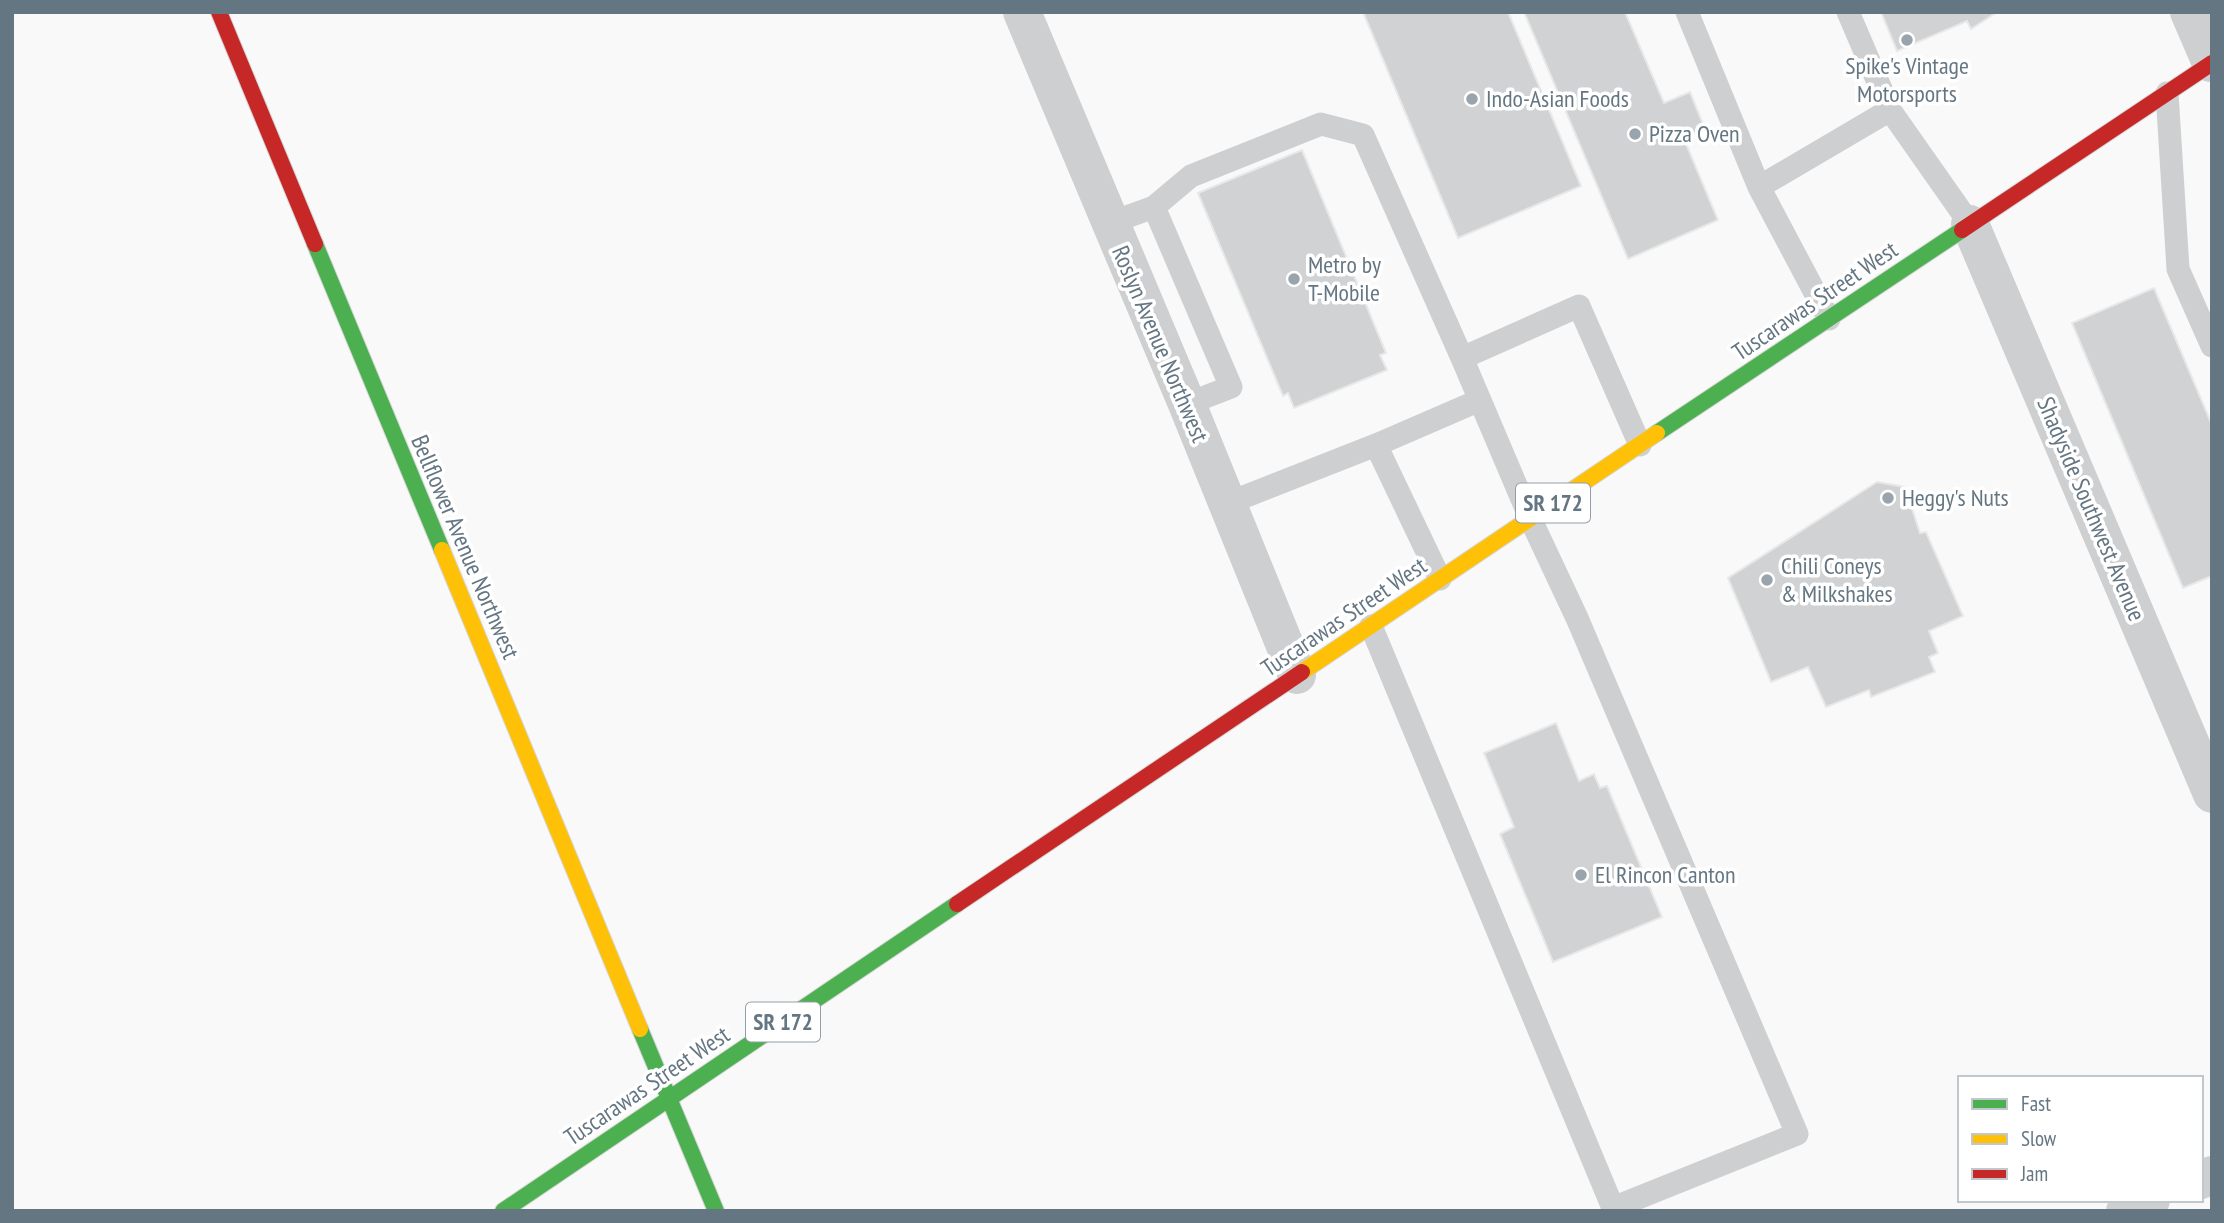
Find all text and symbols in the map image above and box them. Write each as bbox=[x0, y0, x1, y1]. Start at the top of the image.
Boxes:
marker: Spike's Vintage Motorsports bbox=[1899, 32, 1915, 48]
place label: Spike's Vintage Motorsports bbox=[1845, 50, 1969, 109]
place label: Indo-Asian Foods bbox=[1486, 83, 1629, 114]
marker: Indo-Asian Foods bbox=[1464, 91, 1480, 107]
place label: Pizza Oven bbox=[1649, 118, 1740, 149]
marker: Pizza Oven bbox=[1627, 126, 1643, 142]
street label: Tuscarawas Street West bbox=[1726, 234, 1904, 367]
street label: Roslyn Avenue Northwest bbox=[1105, 241, 1216, 447]
place label: Metro by T-Mobile bbox=[1308, 249, 1381, 308]
marker: Metro by T-Mobile bbox=[1286, 271, 1302, 287]
street label: Shadyside Southwest Avenue bbox=[2030, 392, 2153, 626]
street label: Bellflower Avenue Northwest bbox=[404, 430, 527, 664]
place label: Heggy's Nuts bbox=[1902, 482, 2009, 513]
road number: SR 172 bbox=[1516, 484, 1590, 523]
marker: Heggy's Nuts bbox=[1880, 490, 1896, 506]
street label: Tuscarawas Street West bbox=[1255, 550, 1433, 683]
place label: Chili Coneys & Milkshakes bbox=[1781, 550, 1893, 609]
marker: Chili Coneys & Milkshakes bbox=[1759, 572, 1775, 588]
place label: El Rincon Canton bbox=[1595, 859, 1736, 890]
marker: El Rincon Canton bbox=[1573, 867, 1589, 883]
road number: SR 172 bbox=[746, 1002, 820, 1042]
street label: Tuscarawas Street West bbox=[558, 1019, 736, 1152]
legend bbox=[1958, 1076, 2203, 1202]
text: Fast bbox=[2021, 1090, 2051, 1117]
text: Slow bbox=[2021, 1125, 2057, 1152]
text: Jam bbox=[2020, 1160, 2048, 1187]

